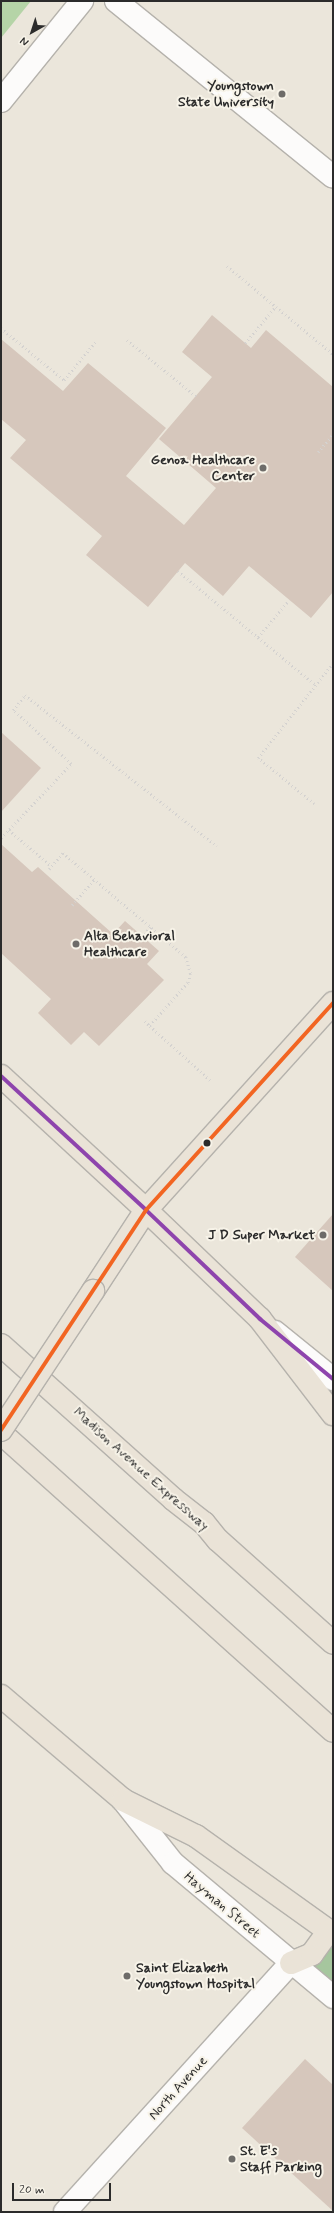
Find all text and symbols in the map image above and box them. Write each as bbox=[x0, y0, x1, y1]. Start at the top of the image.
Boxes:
north arrow bbox=[12, 12, 52, 52]
text: N bbox=[17, 34, 32, 49]
place label: Youngstown State University bbox=[177, 78, 274, 110]
marker: Youngstown State University bbox=[277, 89, 287, 99]
place label: Genoa Healthcare Center bbox=[151, 452, 255, 484]
marker: Genoa Healthcare Center bbox=[258, 463, 268, 473]
place label: Alta Behavioral Healthcare bbox=[84, 928, 173, 960]
marker: Alta Behavioral Healthcare bbox=[71, 939, 81, 949]
unlabelled marker bbox=[202, 1138, 212, 1148]
place label: J D Super Market bbox=[206, 1227, 315, 1243]
marker: J D Super Market bbox=[318, 1230, 328, 1240]
street label: Madison Avenue Expressway bbox=[71, 1405, 211, 1533]
street label: Hayman Street bbox=[180, 1868, 264, 1942]
place label: Saint Elizabeth Youngstown Hospital bbox=[136, 1960, 257, 1992]
marker: Saint Elizabeth Youngstown Hospital bbox=[121, 1970, 133, 1982]
street label: North Avenue bbox=[145, 2053, 211, 2123]
place label: St. E's Staff Parking bbox=[240, 2143, 320, 2176]
marker: St. E's Staff Parking bbox=[227, 2154, 237, 2164]
scale bar bbox=[14, 2175, 113, 2201]
text: 20 m bbox=[19, 2182, 45, 2198]

